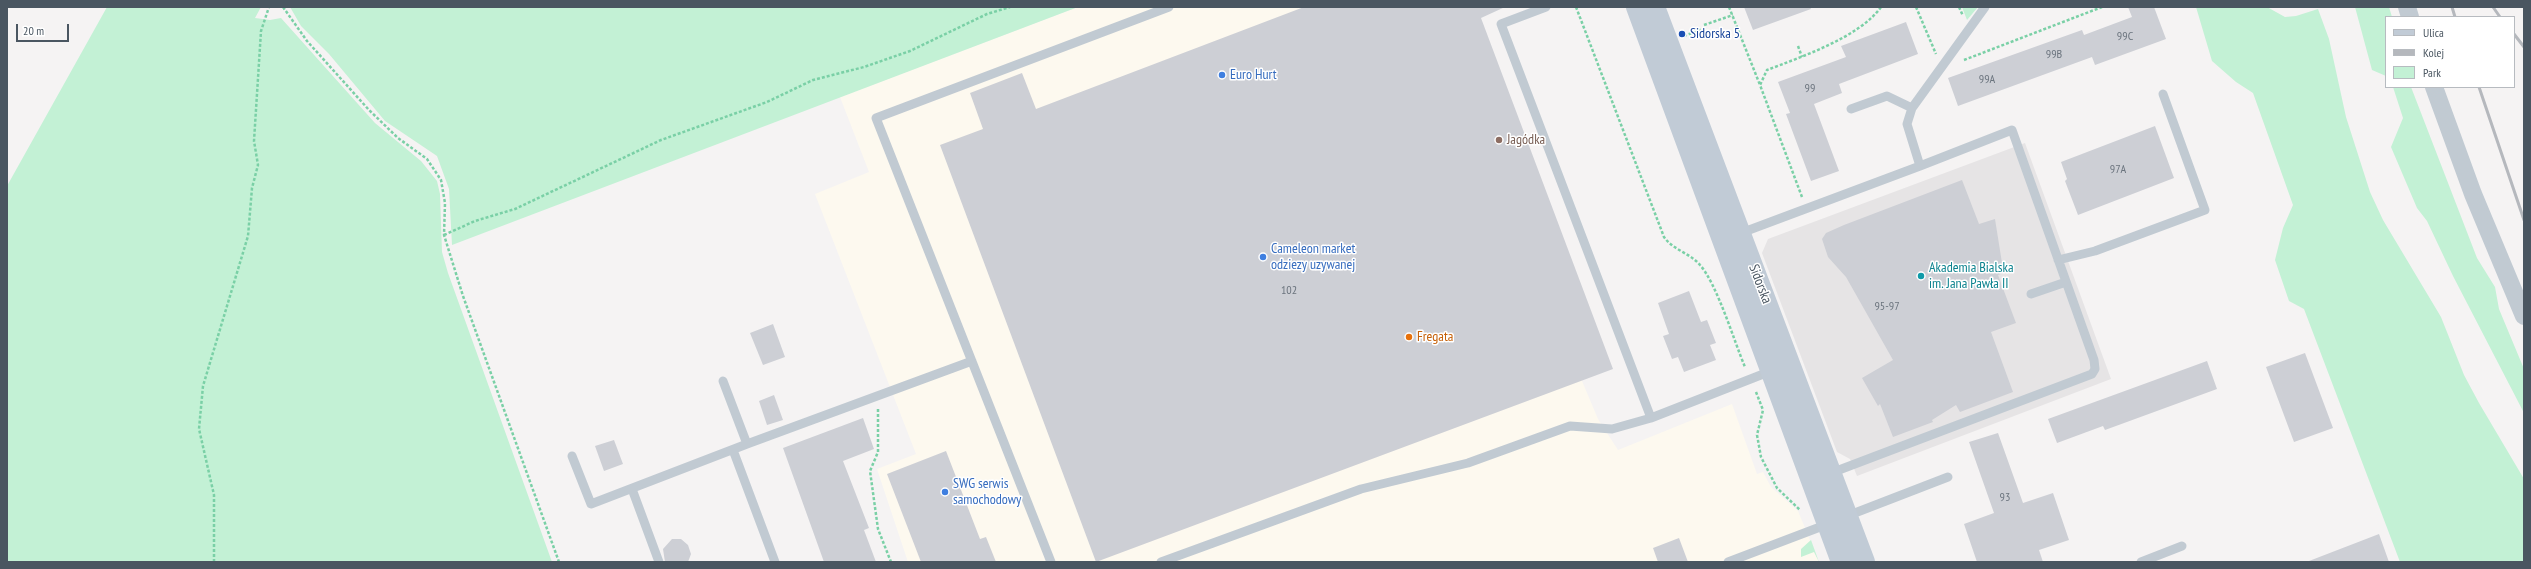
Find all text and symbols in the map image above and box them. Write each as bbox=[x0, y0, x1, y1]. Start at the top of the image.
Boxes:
scale bar bbox=[18, 16, 71, 42]
legend bbox=[2385, 16, 2515, 88]
text: 20 m bbox=[23, 23, 44, 38]
text: Ulica bbox=[2423, 25, 2444, 40]
place label: Sidorska 5 bbox=[1690, 26, 1740, 42]
marker: Sidorska 5 bbox=[1677, 29, 1687, 39]
house number: 99C bbox=[2117, 30, 2133, 44]
text: Kolej bbox=[2423, 45, 2444, 60]
house number: 99B bbox=[2046, 48, 2062, 62]
text: Park bbox=[2423, 65, 2441, 80]
place label: Euro Hurt bbox=[1230, 67, 1277, 83]
marker: Euro Hurt bbox=[1217, 70, 1227, 80]
house number: 99A bbox=[1979, 73, 1995, 87]
house number: 99 bbox=[1805, 82, 1815, 96]
place label: Jagódka bbox=[1507, 132, 1545, 148]
marker: Jagódka bbox=[1494, 135, 1504, 145]
house number: 97A bbox=[2110, 163, 2126, 177]
place label: Cameleon market odziezy uzywanej bbox=[1271, 241, 1355, 274]
marker: Cameleon market odziezy uzywanej bbox=[1258, 252, 1268, 262]
place label: Akademia Bialska im. Jana Pawła II bbox=[1929, 260, 2013, 292]
street label: Sidorska bbox=[1745, 262, 1775, 306]
marker: Akademia Bialska im. Jana Pawła II bbox=[1916, 271, 1926, 281]
house number: 102 bbox=[1281, 284, 1297, 298]
house number: 95-97 bbox=[1874, 300, 1900, 314]
place label: Fregata bbox=[1417, 329, 1453, 345]
marker: Fregata bbox=[1404, 332, 1414, 342]
place label: SWG serwis samochodowy bbox=[953, 476, 1021, 508]
marker: SWG serwis samochodowy bbox=[940, 487, 950, 497]
house number: 93 bbox=[2000, 491, 2010, 505]

